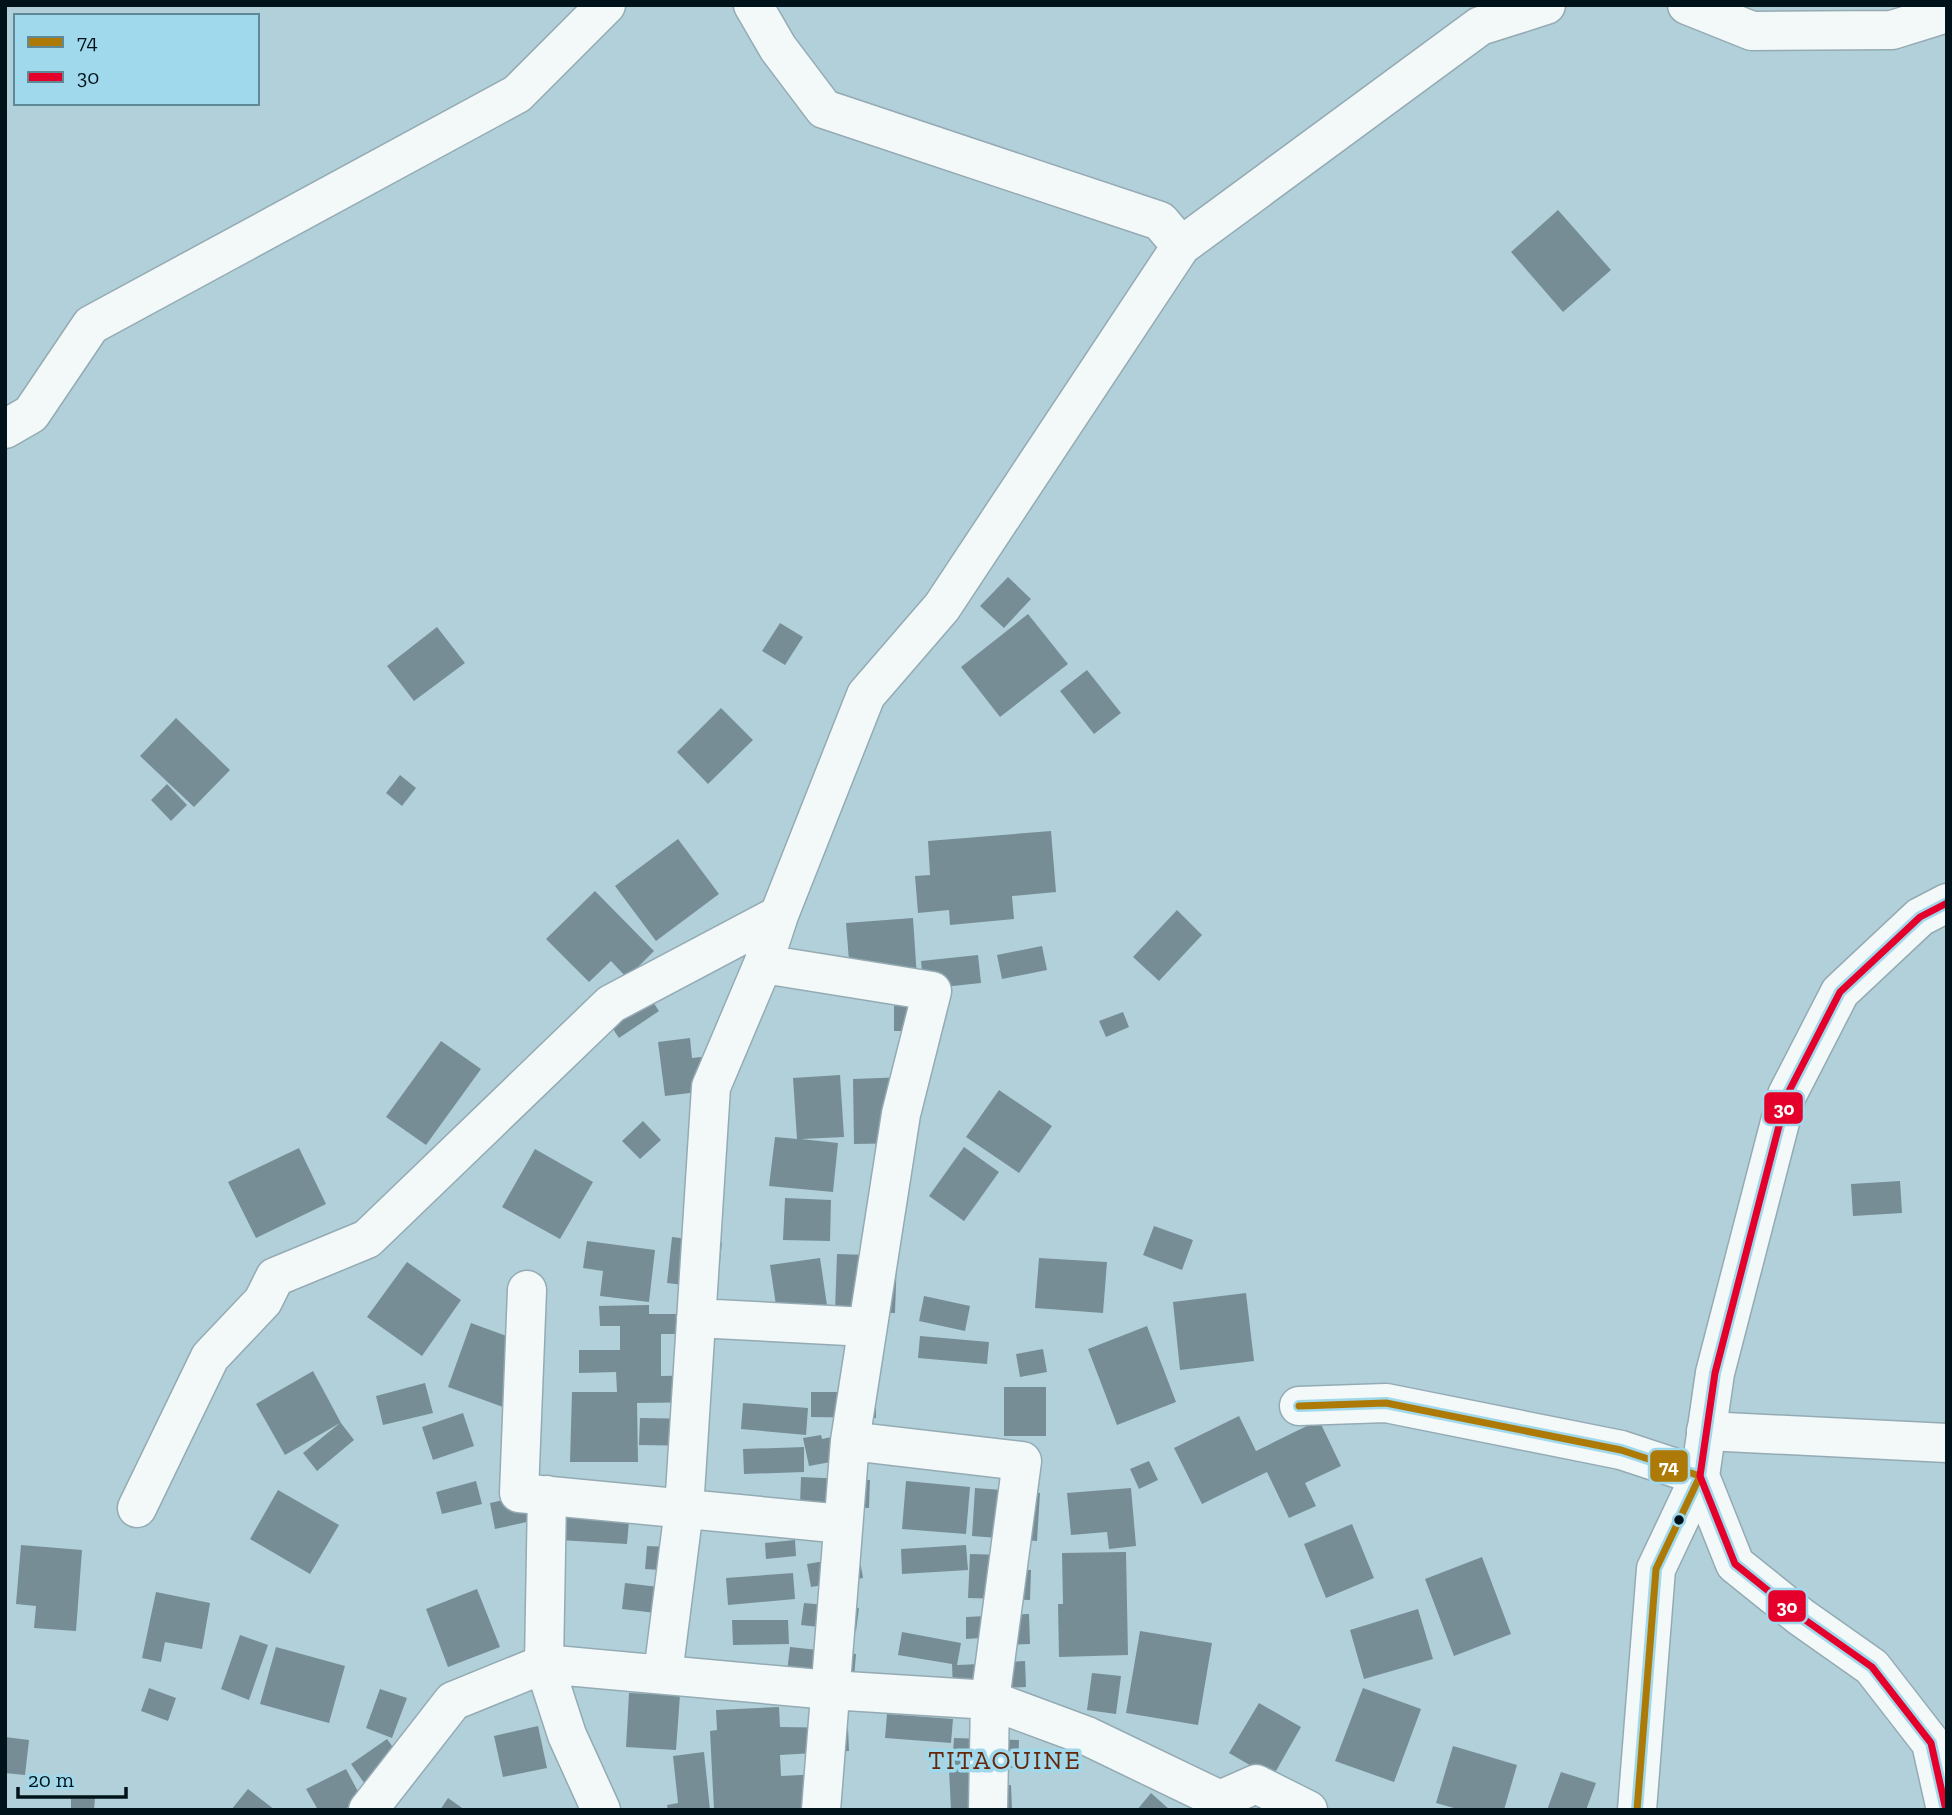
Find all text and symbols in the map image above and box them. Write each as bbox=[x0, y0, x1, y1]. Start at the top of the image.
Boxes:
legend bbox=[14, 14, 259, 105]
text: 74 bbox=[77, 29, 98, 54]
text: 30 bbox=[77, 64, 99, 89]
line badge: 30 bbox=[1763, 1091, 1804, 1125]
text: 30 bbox=[1773, 1097, 1795, 1120]
line badge: 74 bbox=[1649, 1449, 1689, 1483]
text: 74 bbox=[1659, 1455, 1679, 1478]
unlabelled marker bbox=[1672, 1513, 1686, 1527]
line badge: 30 bbox=[1767, 1589, 1807, 1623]
text: 30 bbox=[1776, 1595, 1798, 1618]
district label: TITAOUINE bbox=[928, 1744, 1082, 1776]
scale bar bbox=[18, 1756, 126, 1800]
text: 20 m bbox=[28, 1767, 74, 1792]

